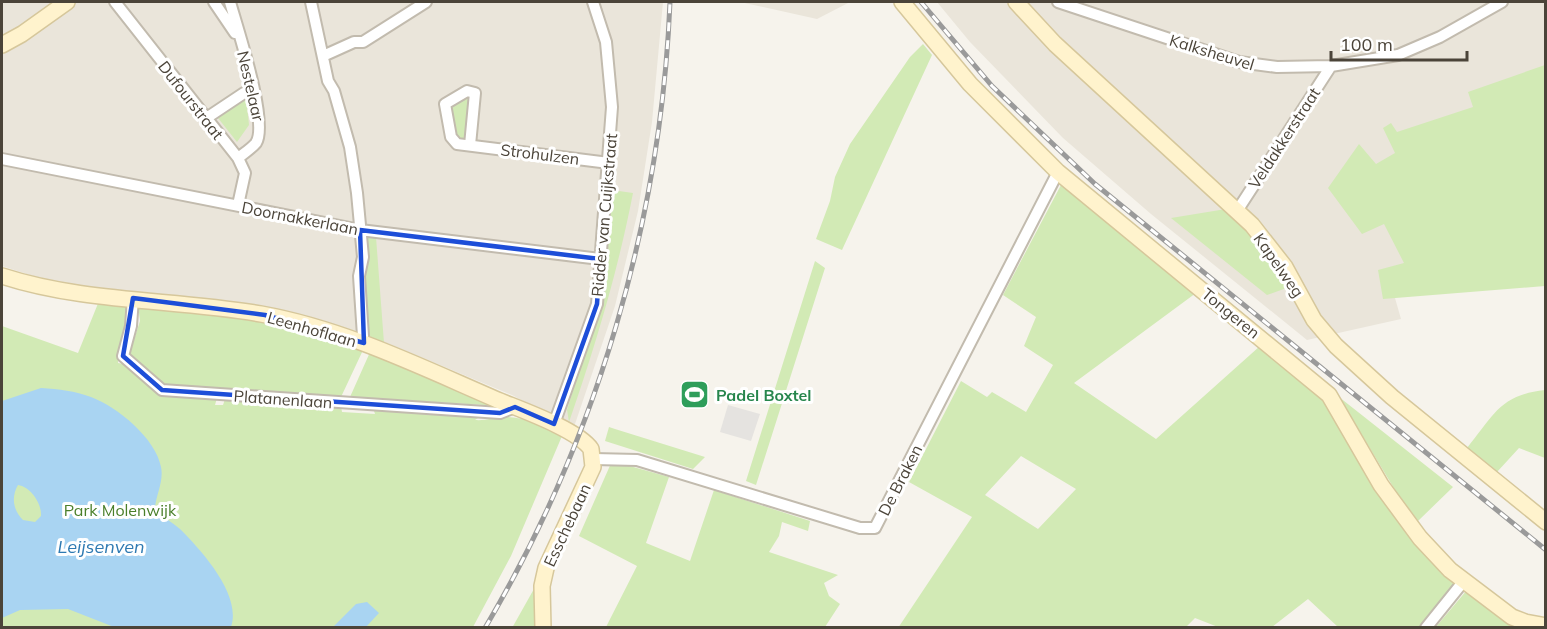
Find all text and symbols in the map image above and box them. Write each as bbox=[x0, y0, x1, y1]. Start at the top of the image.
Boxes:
scale bar bbox=[1331, 24, 1468, 62]
street label: Kalksheuvel bbox=[1167, 30, 1257, 74]
text: 100 m bbox=[1340, 33, 1393, 56]
street label: Nestelaar bbox=[233, 49, 269, 123]
street label: Dufourstraat bbox=[154, 57, 228, 144]
street label: Veldakkerstraat bbox=[1244, 83, 1324, 192]
street label: Ridder van Cuijkstraat bbox=[587, 132, 621, 298]
street label: Strohulzen bbox=[500, 139, 580, 169]
street label: Doornakkerlaan bbox=[240, 197, 360, 239]
street label: Kapelweg bbox=[1250, 229, 1308, 301]
street label: Tongeren bbox=[1198, 283, 1264, 343]
street label: Leenhoflaan bbox=[265, 307, 359, 351]
sports icon: Padel Boxtel bbox=[679, 379, 711, 411]
place label: Padel Boxtel bbox=[716, 385, 811, 405]
street label: Platanenlaan bbox=[233, 386, 333, 412]
street label: De Braken bbox=[874, 441, 926, 519]
street label: Esschebaan bbox=[539, 480, 595, 570]
park label: Park Molenwijk bbox=[64, 500, 177, 520]
water label: Leijsenven bbox=[57, 535, 145, 558]

